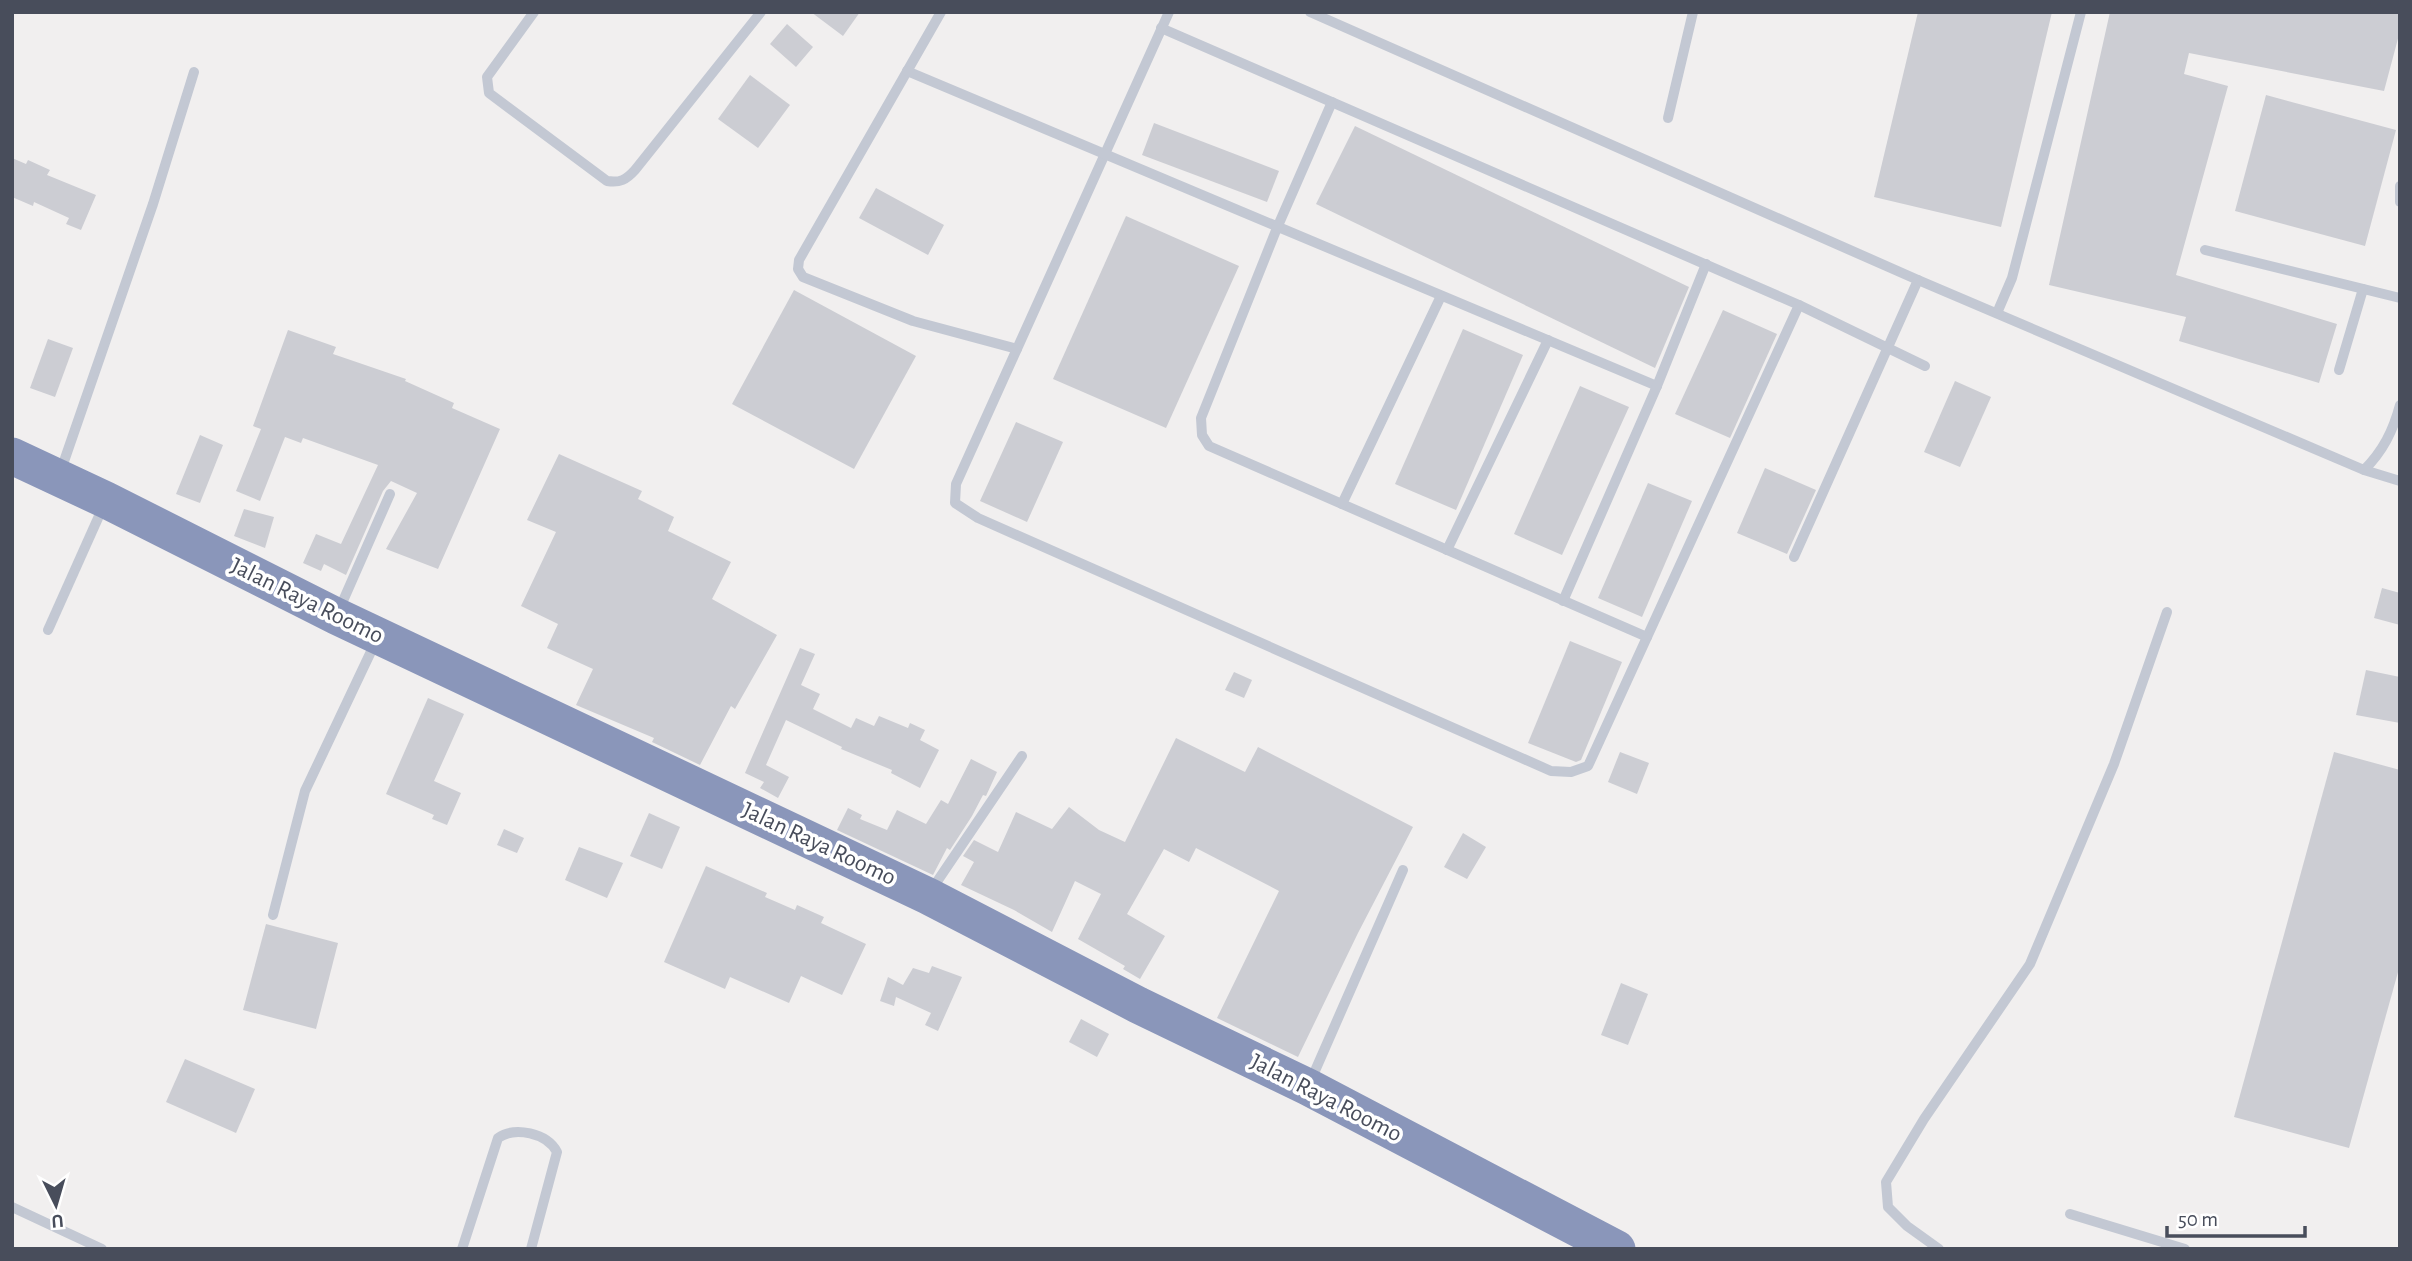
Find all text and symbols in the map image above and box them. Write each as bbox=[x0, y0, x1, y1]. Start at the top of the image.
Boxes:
street label: Jalan Raya Roomo bbox=[227, 554, 387, 648]
street label: Jalan Raya Roomo bbox=[738, 798, 900, 890]
street label: Jalan Raya Roomo bbox=[1246, 1050, 1406, 1146]
north arrow bbox=[21, 1170, 91, 1240]
scale bar bbox=[2167, 1194, 2305, 1238]
text: 50 m bbox=[2178, 1209, 2218, 1230]
text: U bbox=[50, 1210, 64, 1230]

